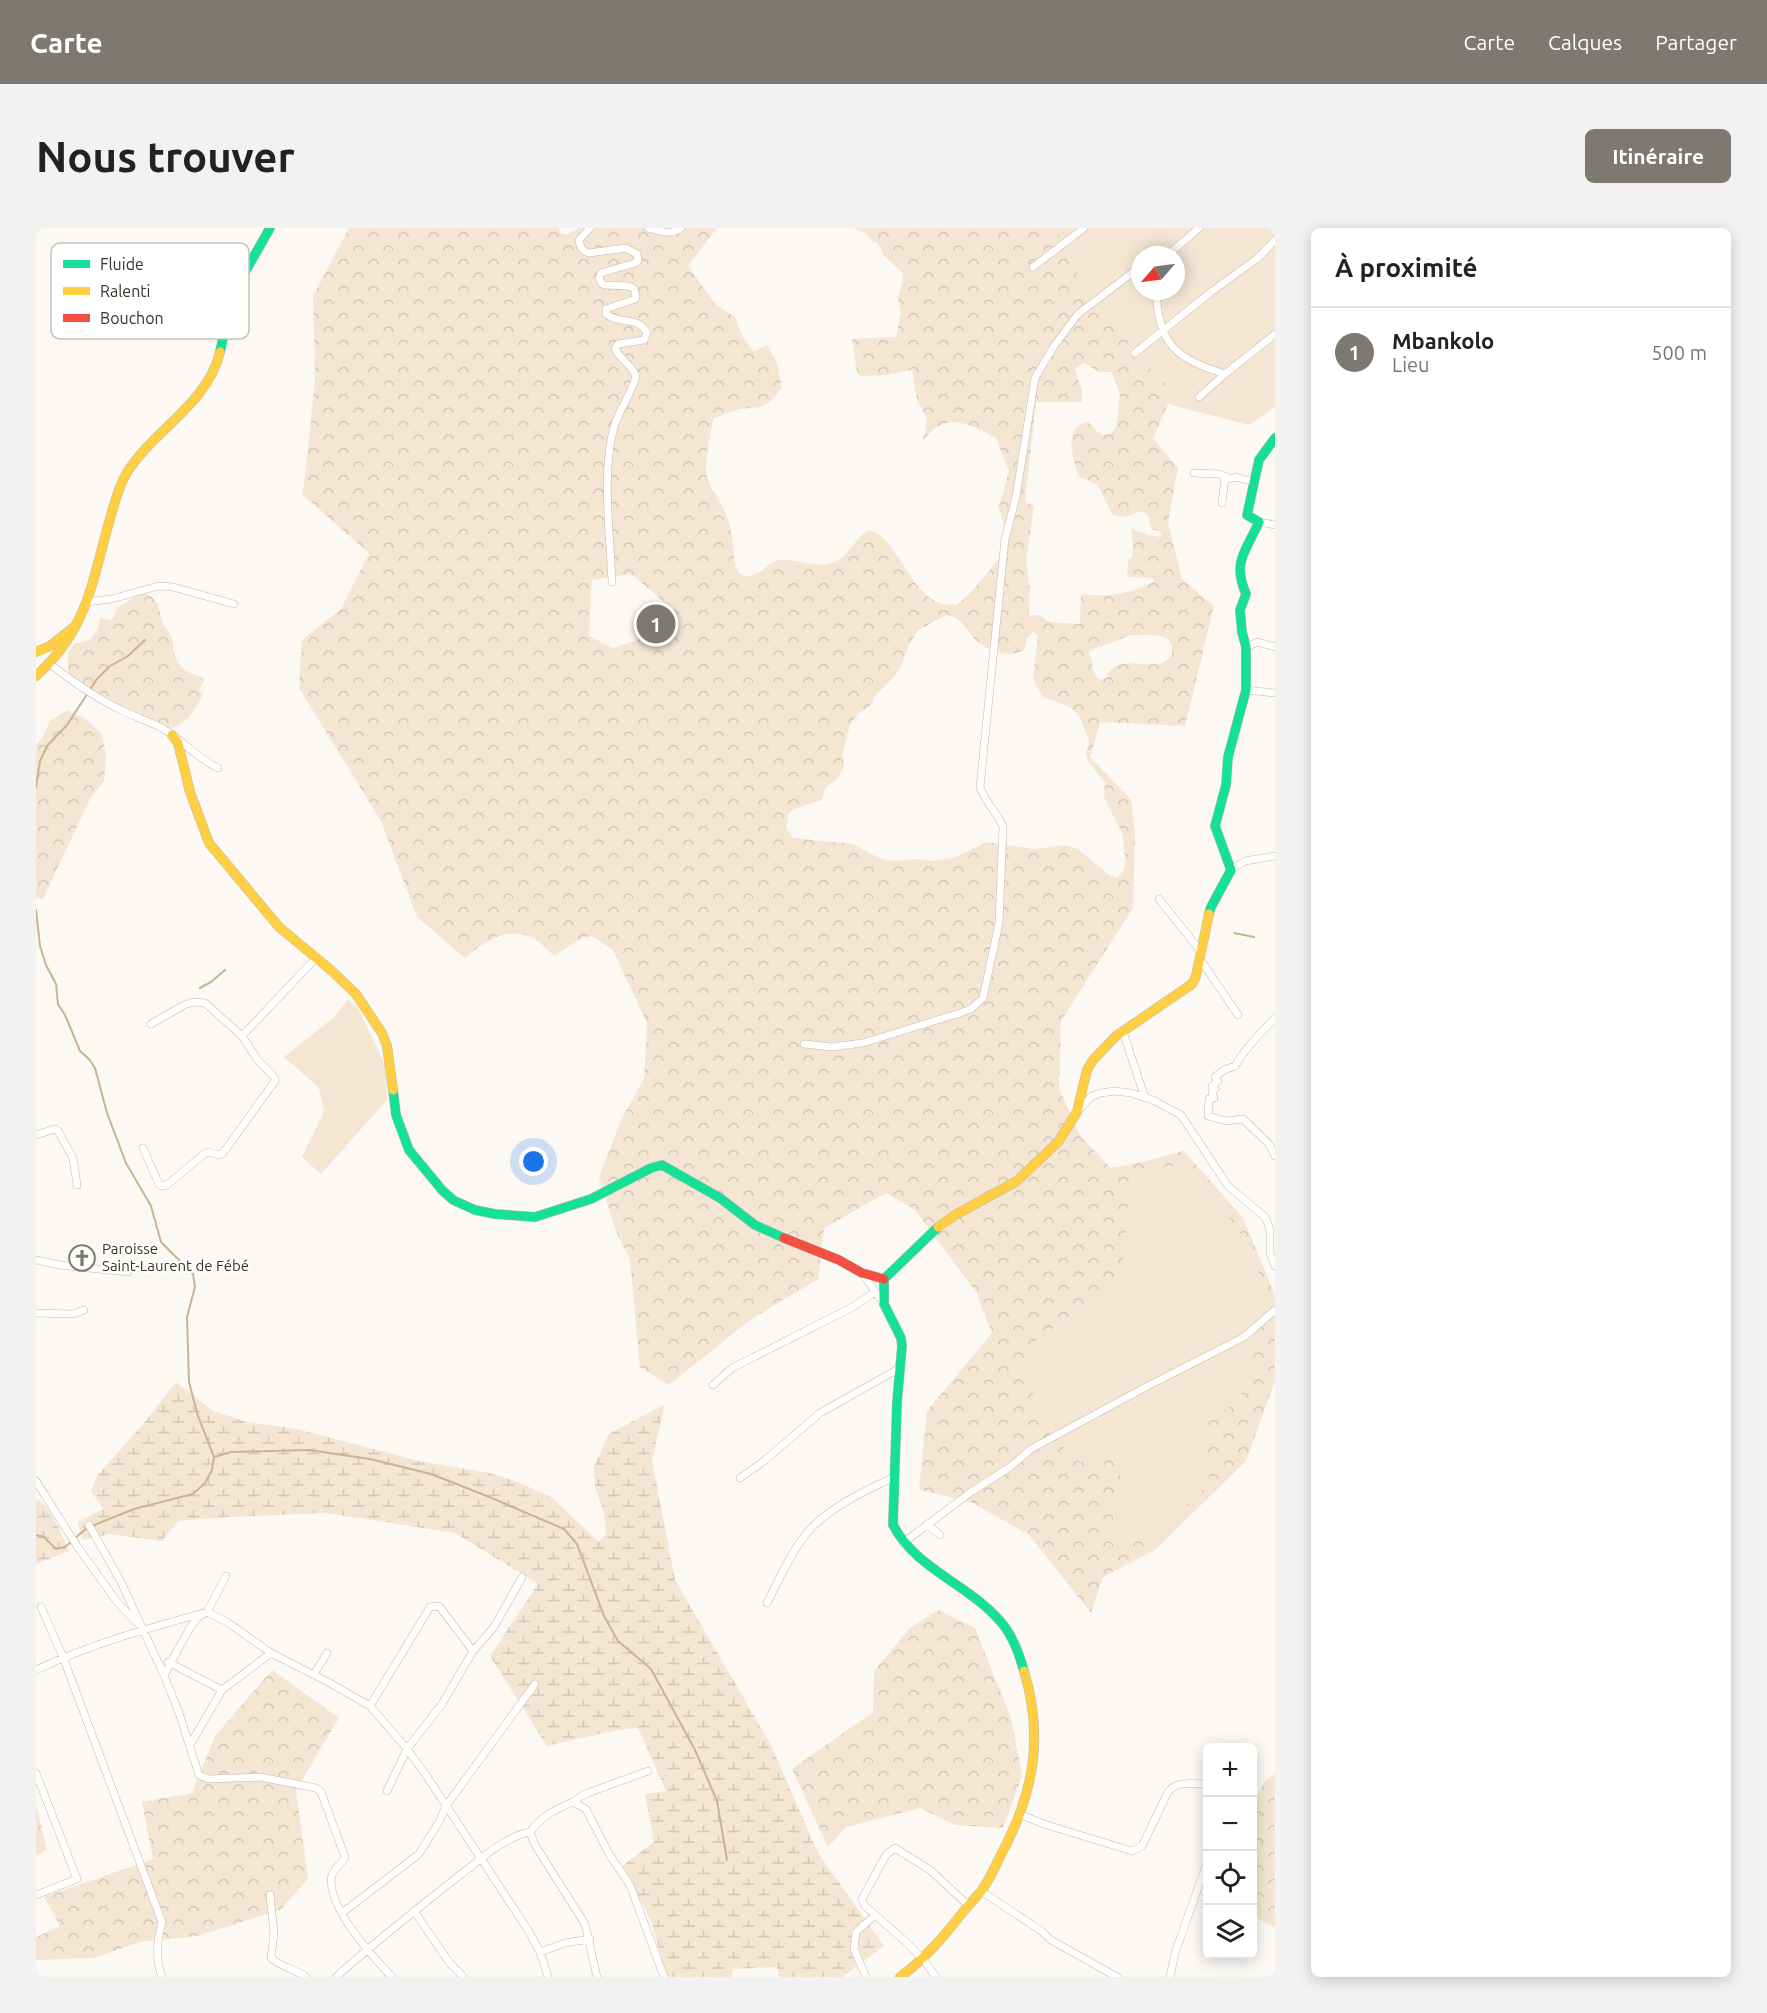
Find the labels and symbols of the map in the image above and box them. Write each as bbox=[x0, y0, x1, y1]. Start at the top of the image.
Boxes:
legend bbox=[51, 243, 249, 339]
north arrow bbox=[1131, 246, 1185, 300]
text: Fluide bbox=[100, 255, 144, 273]
text: Ralenti bbox=[100, 282, 151, 300]
text: Bouchon bbox=[100, 309, 164, 327]
pin: 1 bbox=[636, 602, 676, 646]
your location bbox=[519, 1147, 548, 1176]
place label: Paroisse Saint-Laurent de Fébé bbox=[102, 1240, 249, 1274]
church icon: Paroisse Saint-Laurent de Fébé bbox=[67, 1243, 97, 1273]

